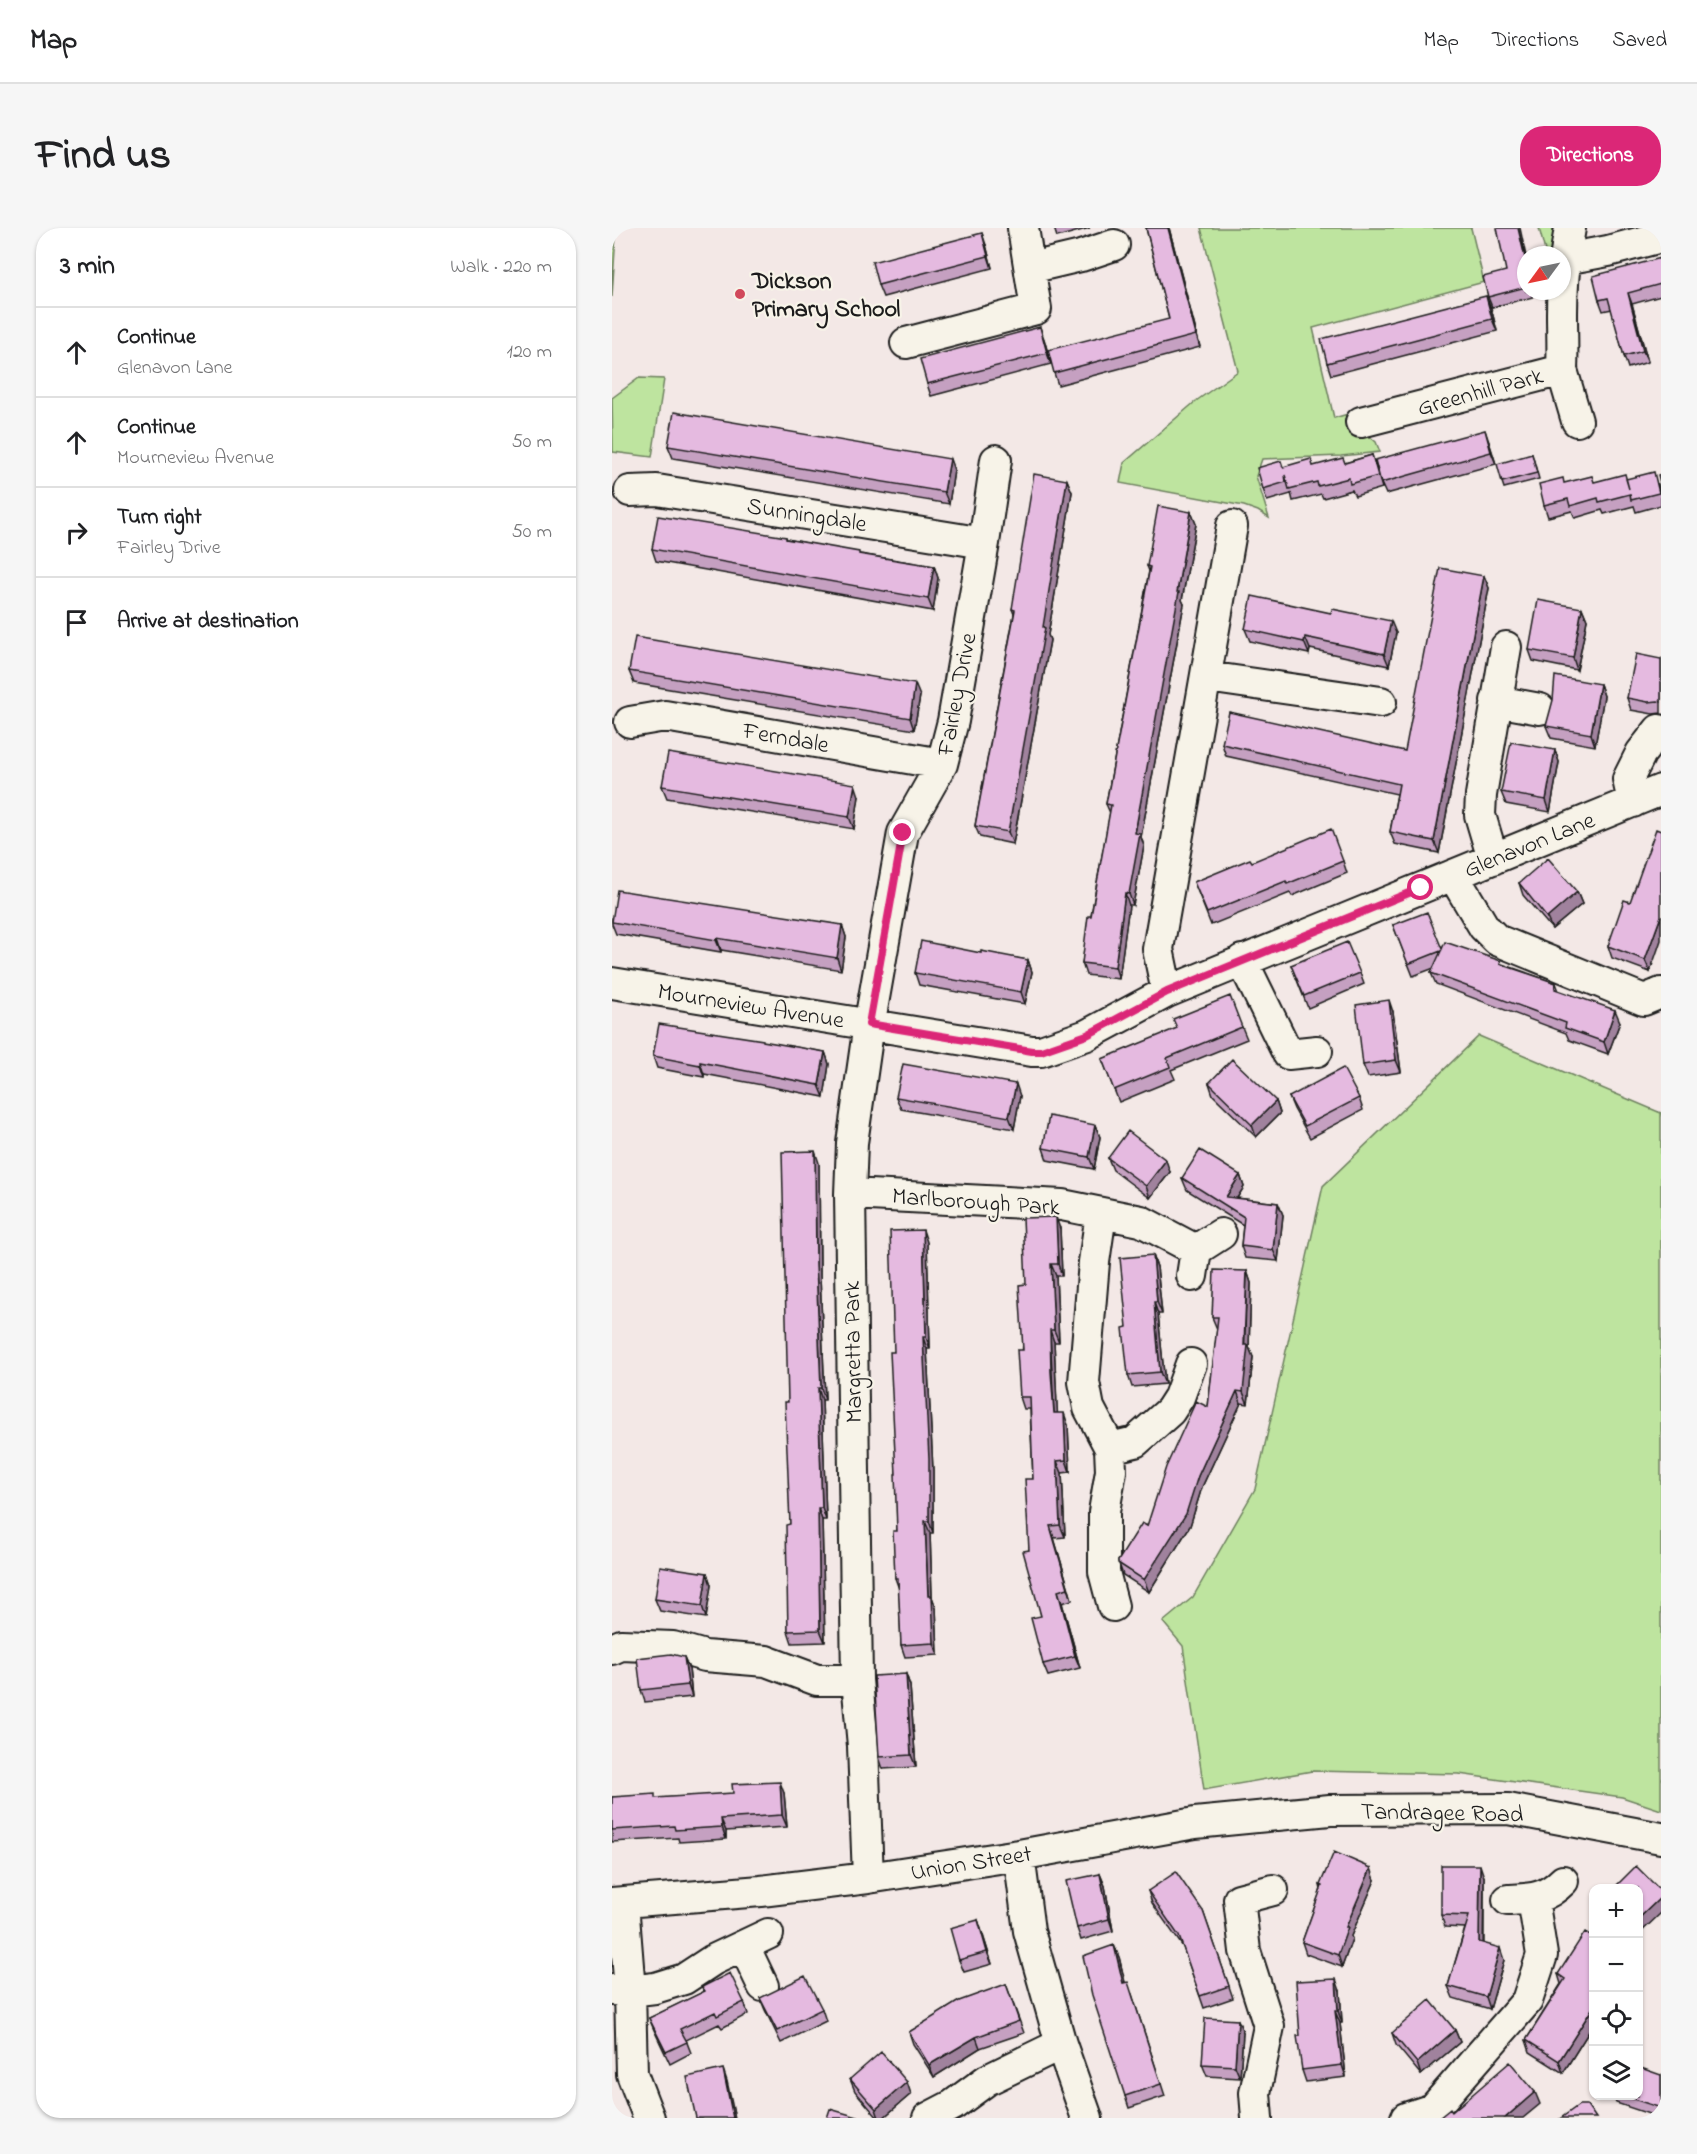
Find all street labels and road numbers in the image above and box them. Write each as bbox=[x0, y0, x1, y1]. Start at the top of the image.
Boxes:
street label: Greenhill Park bbox=[1414, 360, 1548, 427]
street label: Sunningdale bbox=[744, 490, 869, 543]
street label: Fairley Drive bbox=[929, 630, 989, 760]
street label: Ferndale bbox=[739, 715, 832, 764]
street label: Glenavon Lane bbox=[1459, 804, 1601, 889]
street label: Mourneview Avenue bbox=[655, 975, 847, 1040]
street label: Marlborough Park bbox=[891, 1180, 1061, 1227]
street label: Margretta Park bbox=[836, 1280, 873, 1423]
street label: Tandragee Road bbox=[1360, 1796, 1524, 1833]
street label: Union Street bbox=[908, 1838, 1034, 1891]

